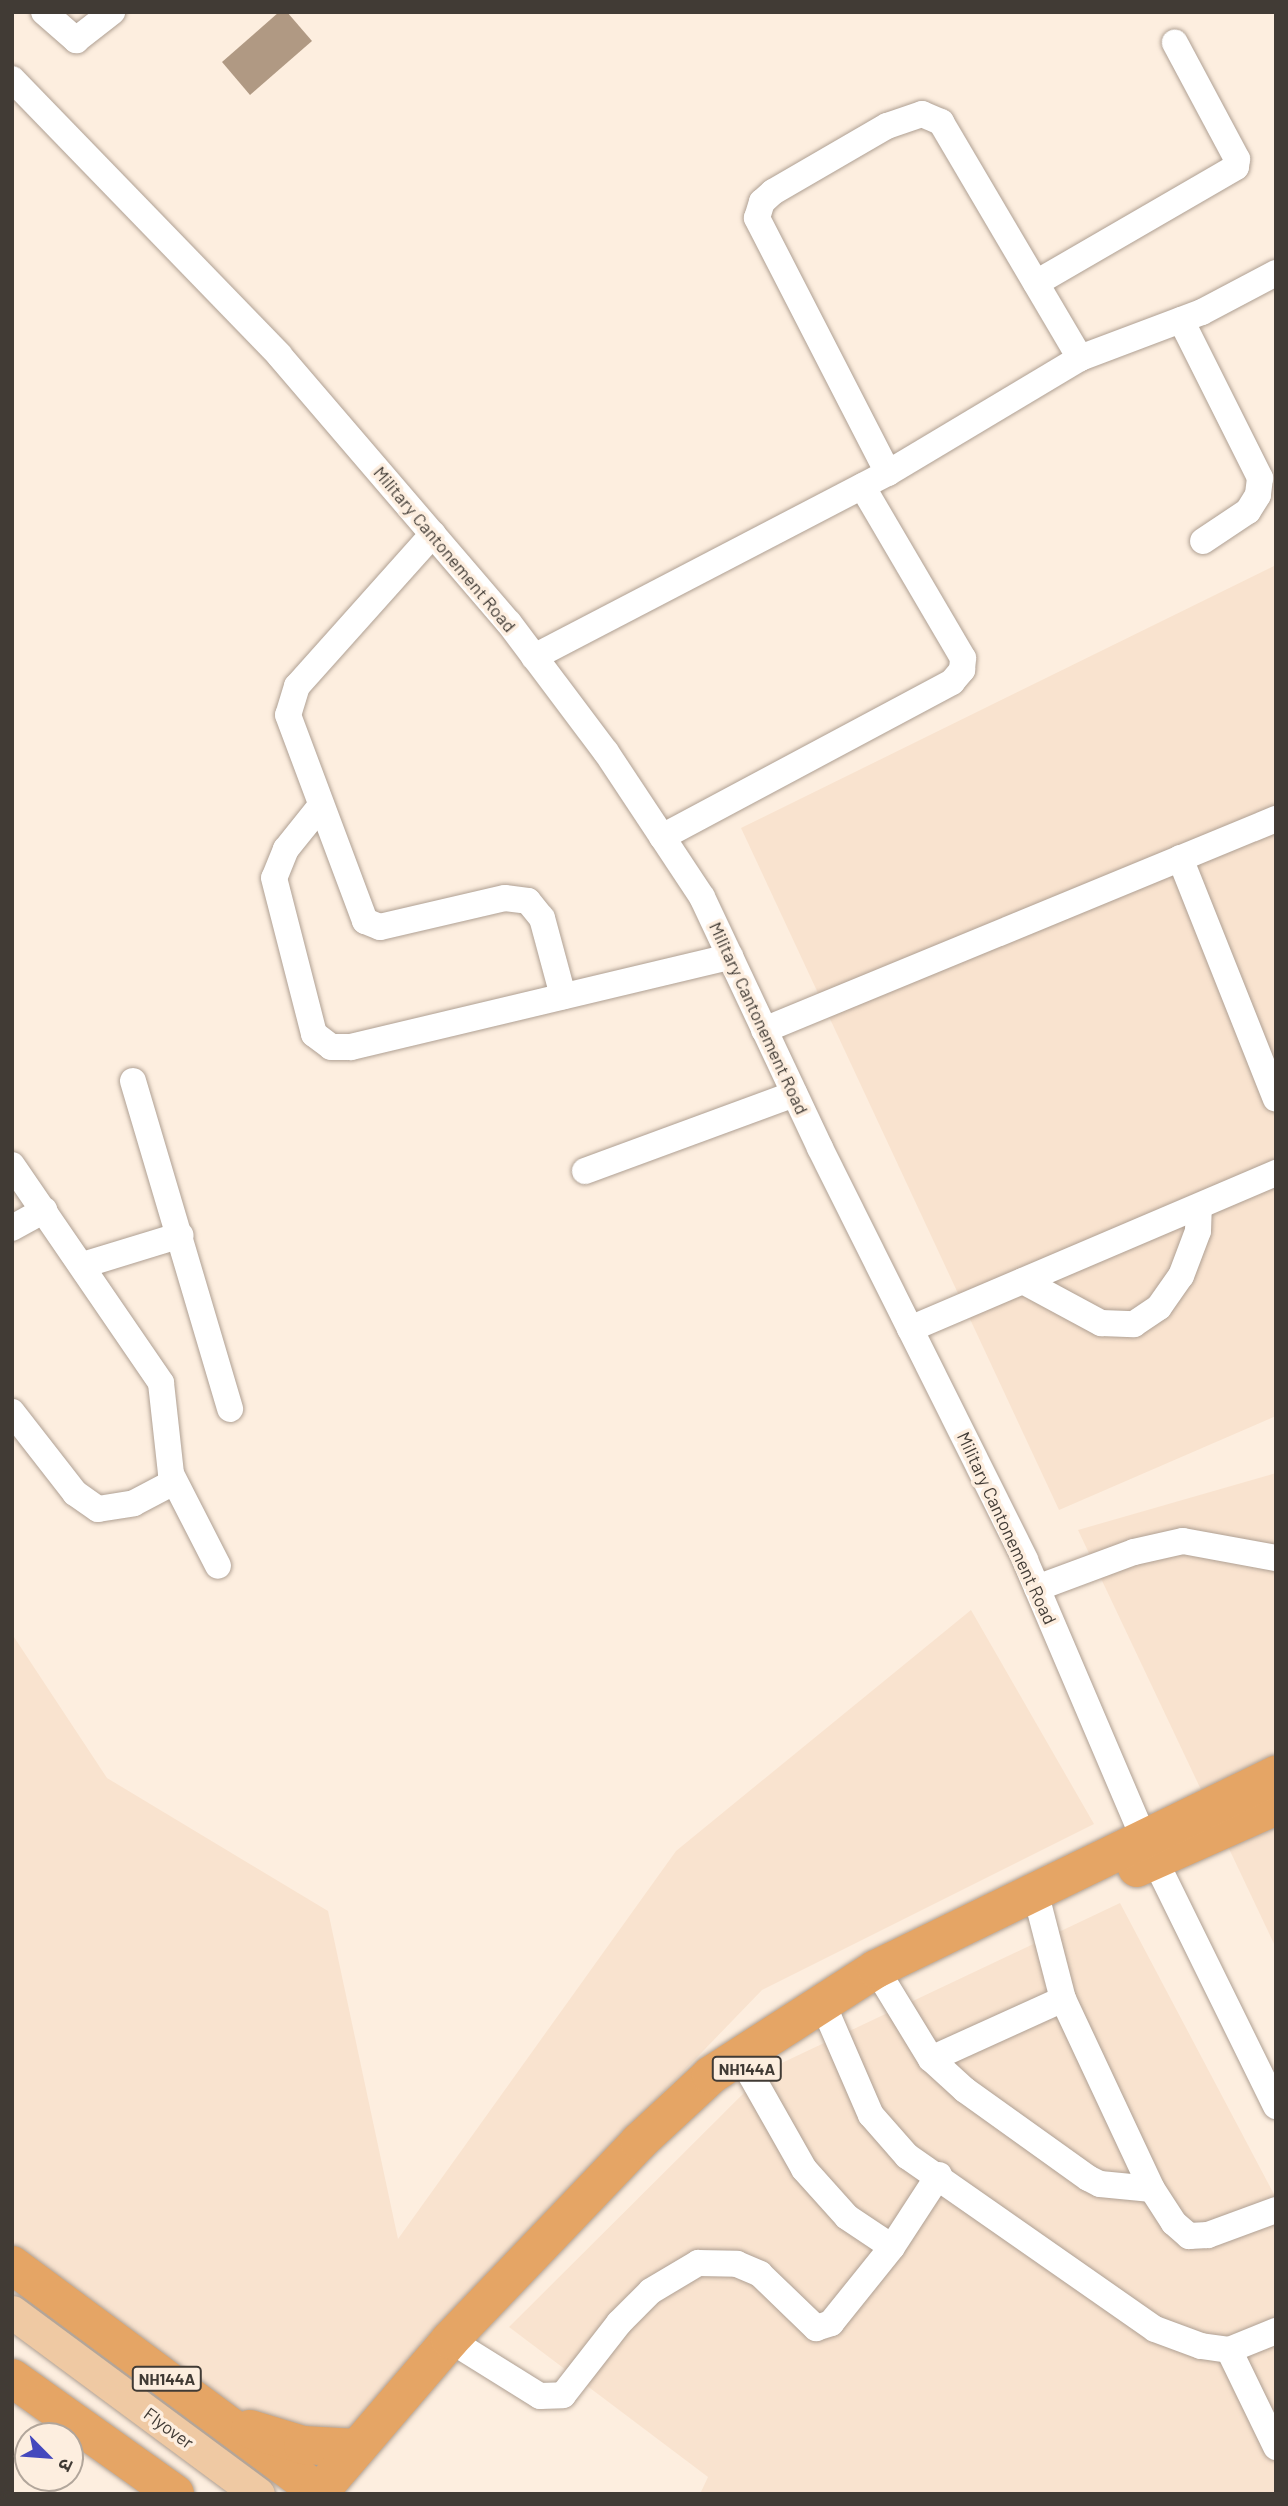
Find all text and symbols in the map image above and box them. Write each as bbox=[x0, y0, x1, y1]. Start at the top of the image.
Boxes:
street label: Military Cantonement Road bbox=[369, 462, 521, 636]
street label: Military Cantonement Road bbox=[705, 918, 813, 1118]
street label: Military Cantonement Road bbox=[953, 1428, 1061, 1628]
road number: NH144A bbox=[710, 2056, 784, 2082]
road number: NH144A bbox=[130, 2366, 204, 2392]
street label: Flyover bbox=[140, 2403, 198, 2453]
north arrow bbox=[14, 2422, 84, 2492]
text: उ bbox=[54, 2455, 79, 2475]

